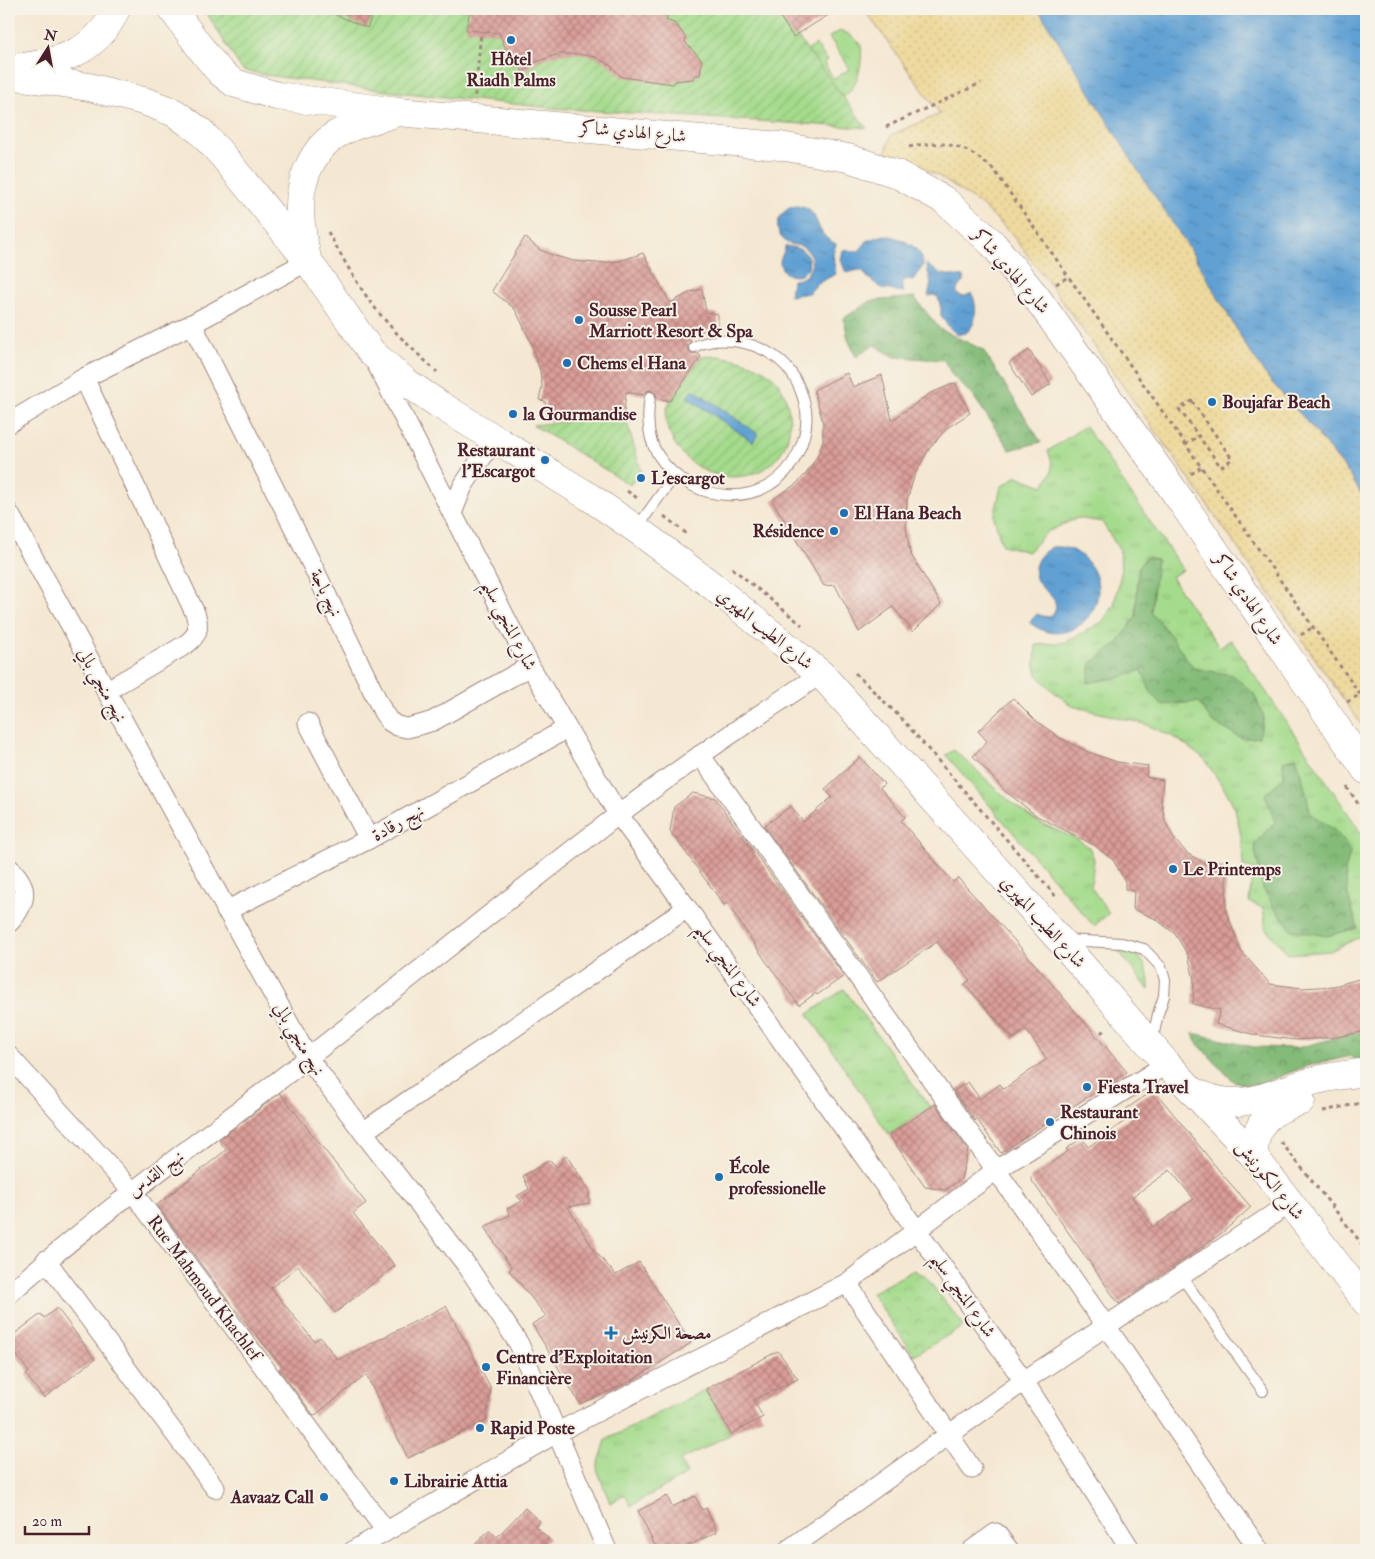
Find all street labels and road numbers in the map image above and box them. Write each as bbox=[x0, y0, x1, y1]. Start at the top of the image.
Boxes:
street label: شارع الهادي شاكر bbox=[577, 116, 687, 151]
street label: شارع الهادي شاكر bbox=[964, 222, 1055, 321]
street label: شارع الهادي شاكر bbox=[1205, 547, 1287, 651]
street label: نهج باجة bbox=[301, 565, 347, 622]
street label: شارع المنجي سليم bbox=[471, 576, 542, 677]
street label: شارع الطيب المهيري bbox=[710, 583, 818, 677]
street label: نهج منجي بالي bbox=[68, 644, 132, 729]
street label: نهج رقادة bbox=[368, 799, 430, 850]
street label: شارع الطيب المهيري bbox=[993, 871, 1091, 975]
street label: شارع المنجي سليم bbox=[685, 918, 766, 1015]
street label: نهج منجي بالي bbox=[264, 998, 330, 1083]
street label: شارع الكورنيش bbox=[1228, 1135, 1309, 1227]
street label: نهج القدس bbox=[123, 1145, 191, 1206]
street label: Rue Mahmoud Khachlef bbox=[142, 1211, 268, 1368]
street label: شارع المنجي سليم bbox=[920, 1248, 1001, 1346]

